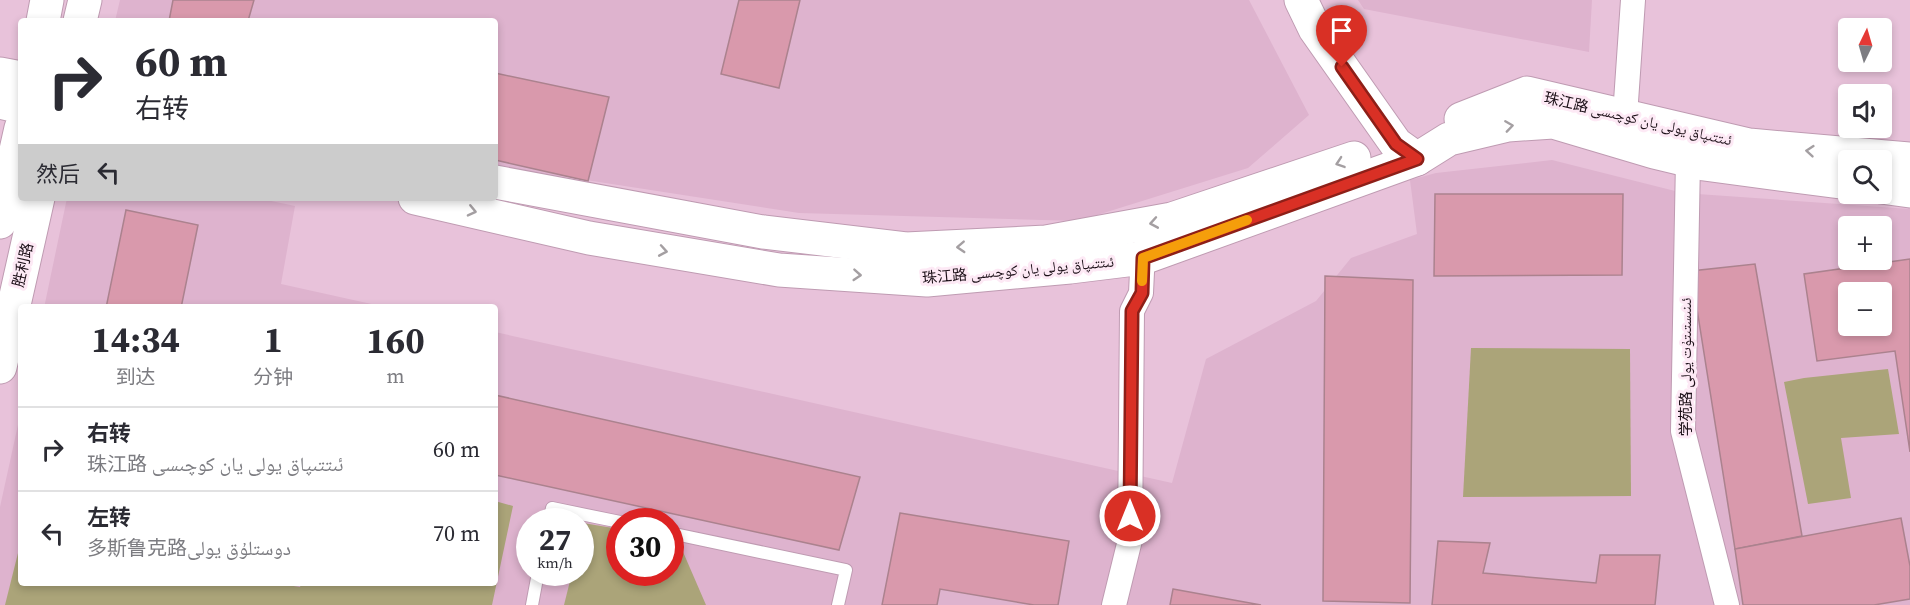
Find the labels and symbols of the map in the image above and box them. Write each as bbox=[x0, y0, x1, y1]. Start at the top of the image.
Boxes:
pin bbox=[1316, 5, 1367, 67]
north arrow bbox=[1838, 18, 1892, 72]
street label: 珠江路 ئىتتىپاق يولى يان كوچىسى bbox=[1542, 87, 1734, 150]
one-way arrow bbox=[1504, 120, 1514, 132]
one-way arrow bbox=[1805, 144, 1814, 157]
one-way arrow bbox=[1335, 156, 1346, 168]
one-way arrow bbox=[467, 204, 477, 217]
one-way arrow bbox=[1150, 216, 1159, 228]
one-way arrow bbox=[957, 240, 966, 253]
street label: 胜利路 bbox=[7, 241, 38, 289]
one-way arrow bbox=[659, 244, 668, 256]
street label: 珠江路 ئىتتىپاق يولى يان كوچىسى bbox=[921, 251, 1115, 288]
one-way arrow bbox=[852, 269, 861, 282]
street label: 学苑路 ئىنىستىتۇت يولى bbox=[1675, 298, 1696, 436]
position arrow bbox=[1098, 484, 1162, 548]
speed limit sign: 30 bbox=[606, 508, 684, 586]

